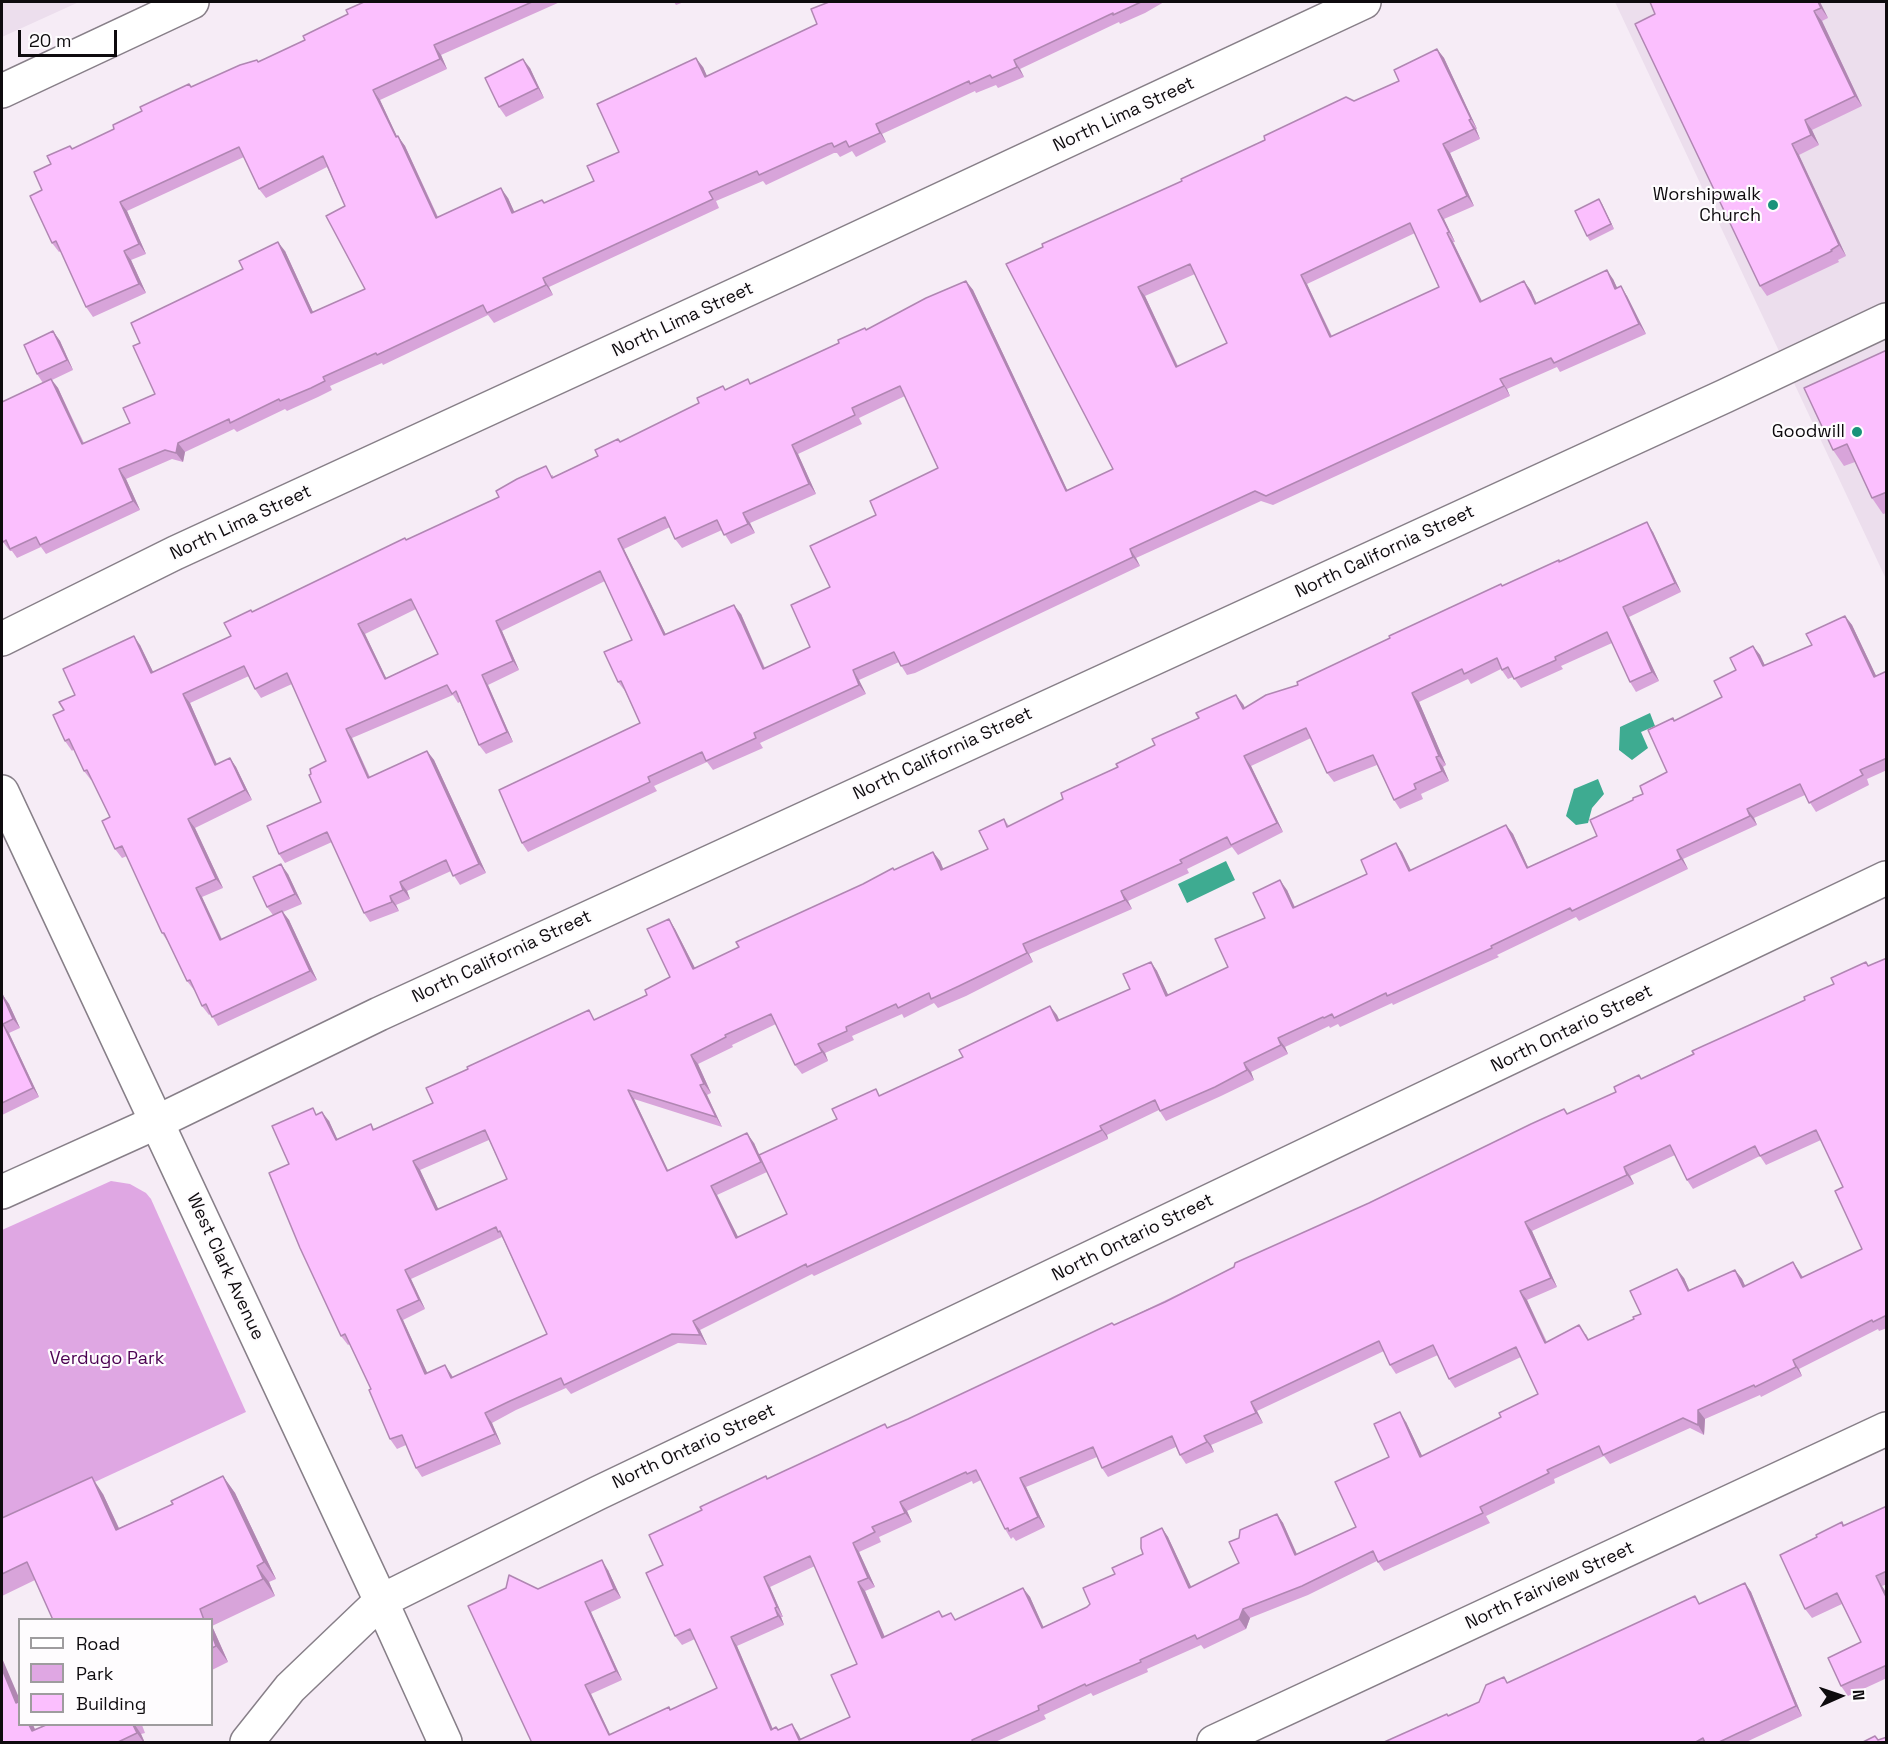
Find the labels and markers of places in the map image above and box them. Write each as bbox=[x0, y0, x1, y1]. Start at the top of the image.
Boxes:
place label: Worshipwalk Church bbox=[1653, 184, 1761, 226]
marker: Worshipwalk Church bbox=[1766, 198, 1780, 212]
place label: Goodwill bbox=[1772, 421, 1845, 443]
marker: Goodwill bbox=[1850, 425, 1864, 439]

